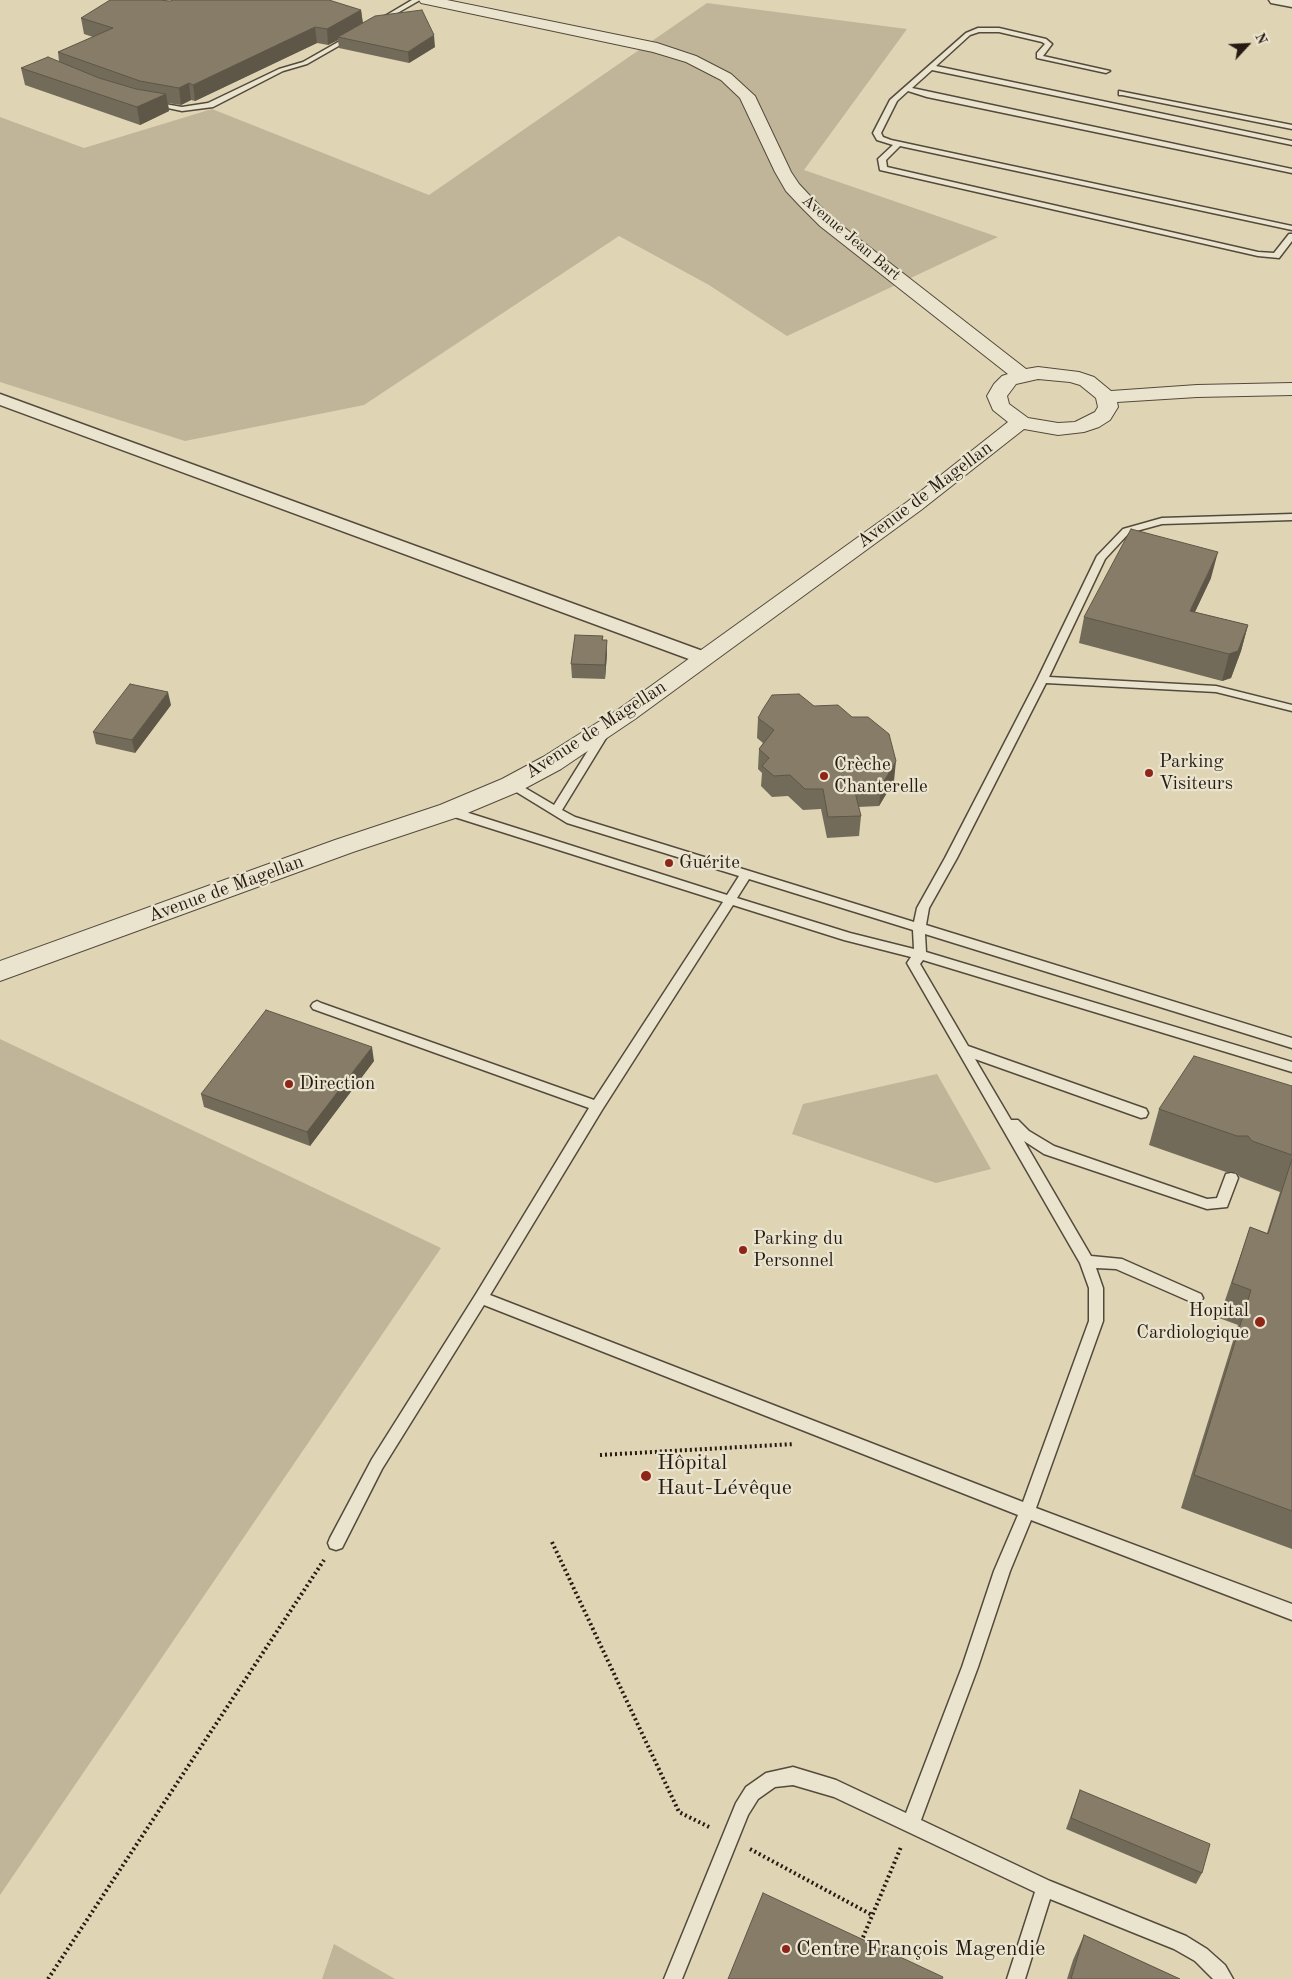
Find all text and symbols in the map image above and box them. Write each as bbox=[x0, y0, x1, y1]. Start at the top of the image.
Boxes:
north arrow bbox=[1222, 20, 1272, 70]
text: N bbox=[1252, 31, 1269, 46]
street label: Avenue Jean Bart bbox=[798, 191, 904, 285]
street label: Avenue de Magellan bbox=[853, 437, 997, 553]
street label: Avenue de Magellan bbox=[521, 676, 671, 784]
place label: Parking Visiteurs bbox=[1159, 751, 1233, 795]
place label: Crèche Chanterelle bbox=[834, 754, 928, 798]
marker: Parking Visiteurs bbox=[1143, 767, 1155, 779]
marker: Crèche Chanterelle bbox=[818, 770, 830, 782]
street label: Avenue de Magellan bbox=[145, 850, 307, 928]
place label: Guérite bbox=[679, 852, 740, 874]
marker: Guérite bbox=[663, 857, 675, 869]
place label: Direction bbox=[299, 1073, 375, 1095]
marker: Direction bbox=[283, 1078, 295, 1090]
place label: Parking du Personnel bbox=[753, 1228, 843, 1272]
marker: Parking du Personnel bbox=[737, 1244, 749, 1256]
place label: Hopital Cardiologique bbox=[1136, 1300, 1249, 1344]
marker: Hopital Cardiologique bbox=[1253, 1315, 1267, 1329]
place label: Hôpital Haut-Lévêque bbox=[657, 1450, 792, 1502]
marker: Hôpital Haut-Lévêque bbox=[639, 1469, 653, 1483]
place label: Centre François Magendie bbox=[796, 1936, 1045, 1962]
marker: Centre François Magendie bbox=[780, 1943, 792, 1955]

